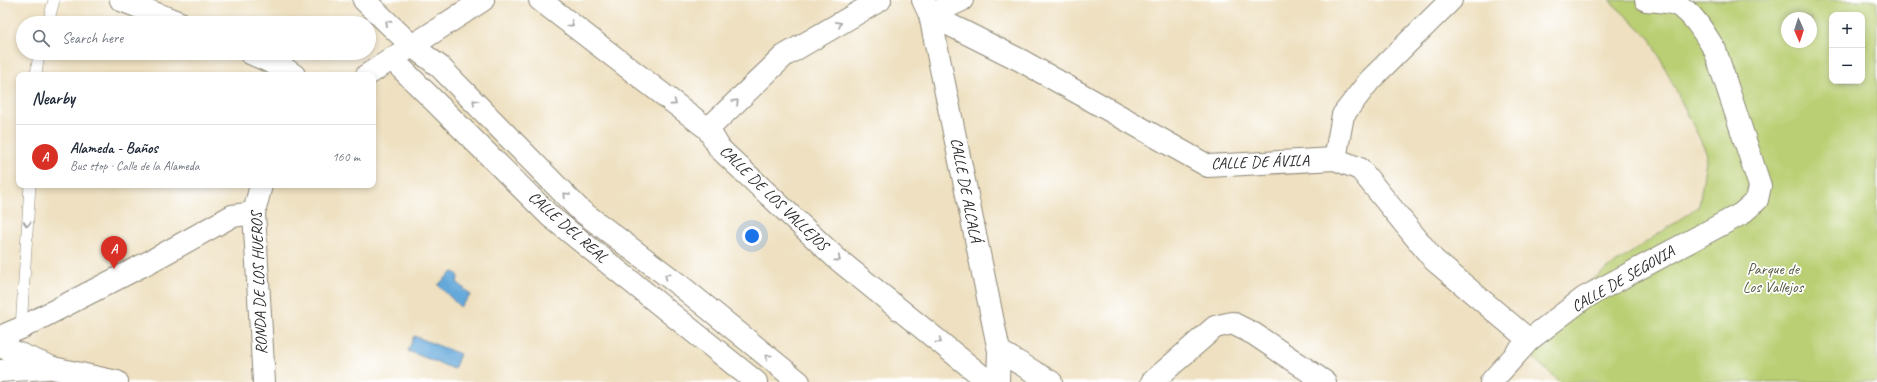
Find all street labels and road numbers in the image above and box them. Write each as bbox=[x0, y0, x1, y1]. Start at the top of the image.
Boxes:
street label: CALLE DE ALCALÁ bbox=[946, 136, 986, 246]
street label: CALLE DE LOS VALLEJOS bbox=[715, 141, 834, 257]
street label: CALLE DE ÁVILA bbox=[1211, 150, 1310, 174]
street label: CALLE DEL REAL bbox=[524, 187, 613, 268]
street label: RONDA DE LOS HUEROS bbox=[246, 209, 271, 355]
street label: CALLE DE SEGOVIA bbox=[1568, 241, 1679, 316]

